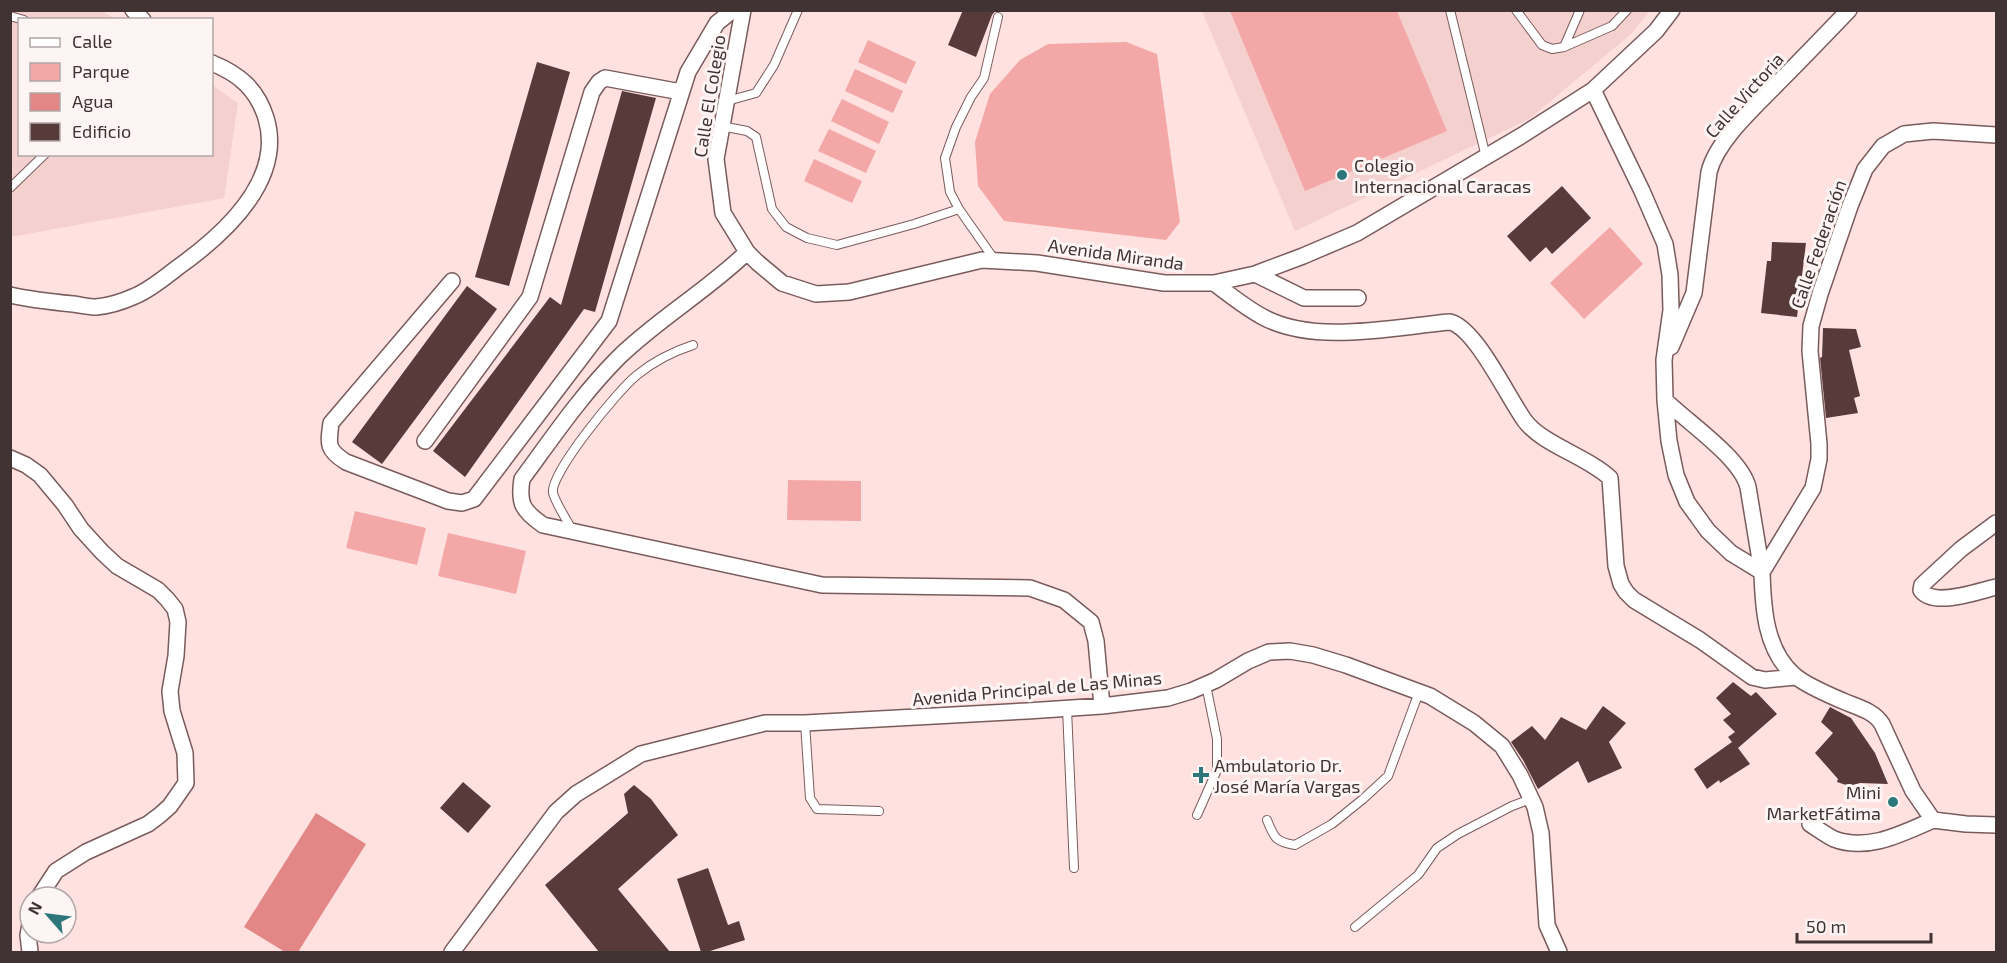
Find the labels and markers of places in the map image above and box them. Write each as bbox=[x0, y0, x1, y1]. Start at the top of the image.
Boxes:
place label: Colegio Internacional Caracas bbox=[1354, 154, 1531, 197]
marker: Colegio Internacional Caracas bbox=[1335, 168, 1349, 182]
place label: Ambulatorio Dr. José María Vargas bbox=[1214, 754, 1360, 797]
marker: Ambulatorio Dr. José María Vargas bbox=[1192, 766, 1210, 784]
place label: Mini MarketFátima bbox=[1767, 781, 1881, 824]
marker: Mini MarketFátima bbox=[1886, 795, 1900, 809]

